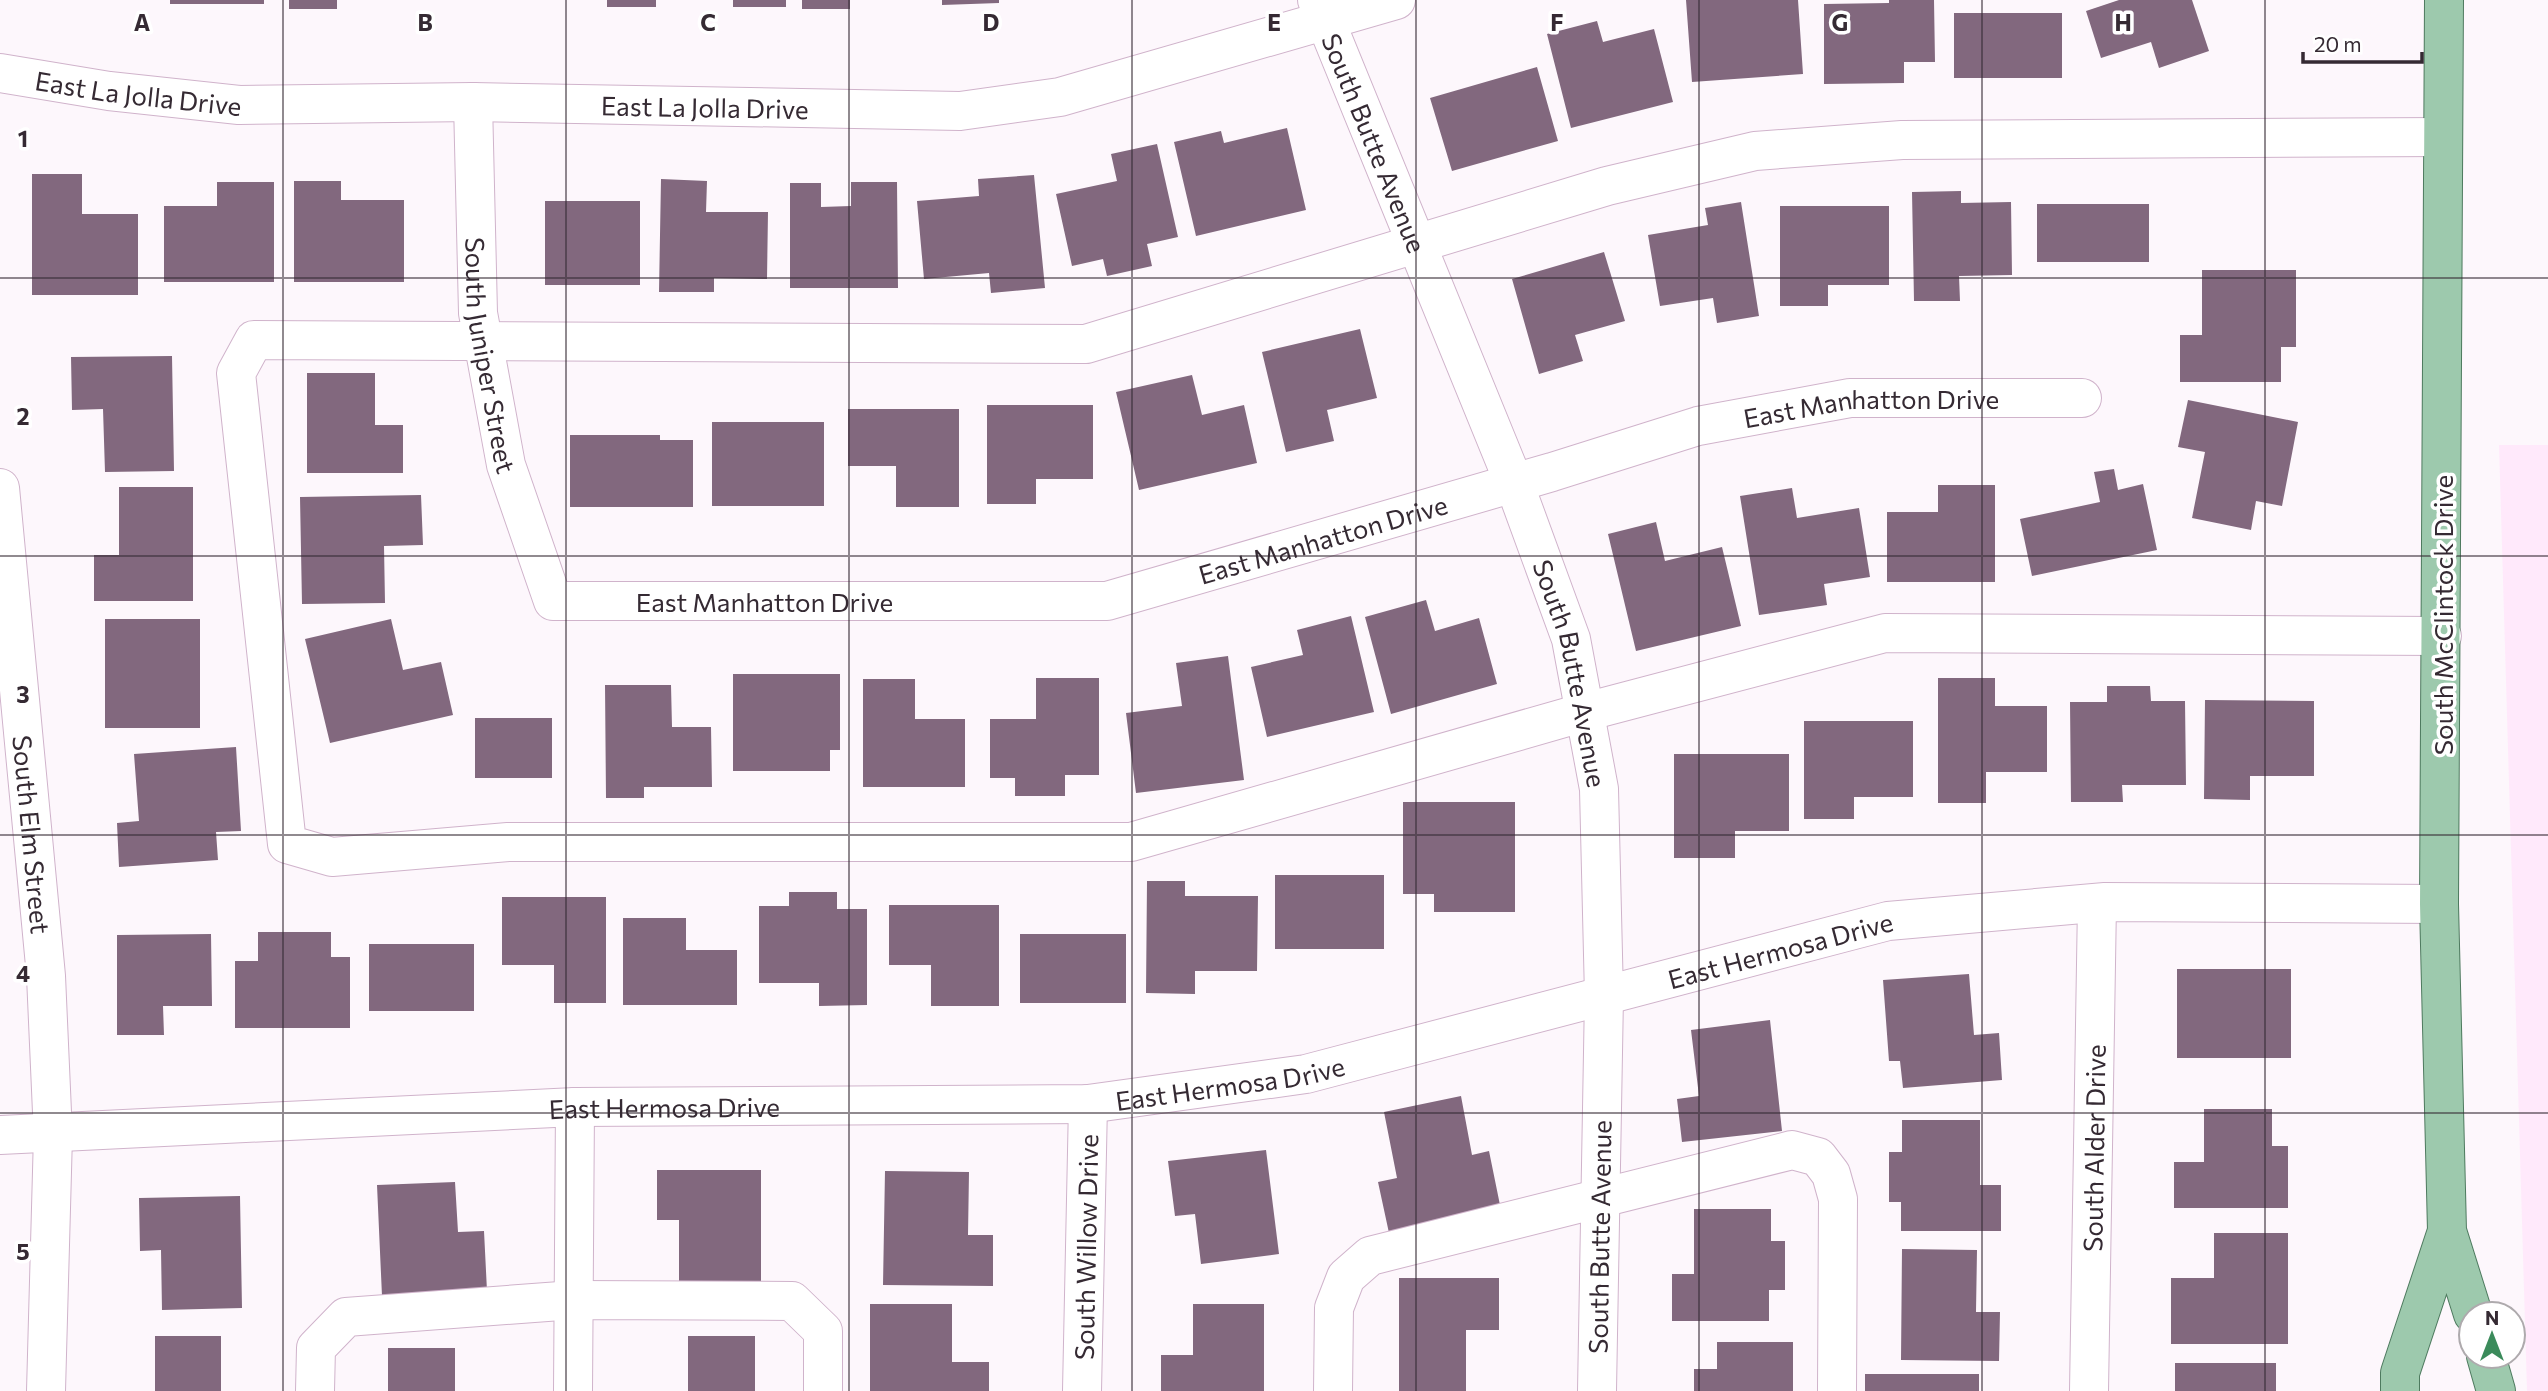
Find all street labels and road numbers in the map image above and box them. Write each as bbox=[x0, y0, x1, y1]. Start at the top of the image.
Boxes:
street label: South Butte Avenue bbox=[1317, 29, 1434, 257]
street label: East La Jolla Drive bbox=[33, 64, 243, 121]
street label: East La Jolla Drive bbox=[601, 89, 809, 124]
street label: South Juniper Street bbox=[461, 237, 523, 477]
street label: East Manhatton Drive bbox=[1741, 383, 1999, 433]
street label: South McClintock Drive bbox=[2427, 475, 2458, 755]
street label: East Manhatton Drive bbox=[1195, 488, 1451, 589]
street label: South Butte Avenue bbox=[1528, 555, 1614, 789]
street label: East Manhatton Drive bbox=[636, 586, 893, 617]
street label: South Elm Street bbox=[8, 734, 57, 935]
street label: East Hermosa Drive bbox=[1664, 905, 1896, 994]
street label: South Alder Drive bbox=[2076, 1044, 2110, 1252]
street label: East Hermosa Drive bbox=[1113, 1049, 1348, 1116]
street label: East Hermosa Drive bbox=[548, 1090, 780, 1124]
street label: South Butte Avenue bbox=[1581, 1120, 1617, 1354]
street label: South Willow Drive bbox=[1067, 1134, 1103, 1360]

